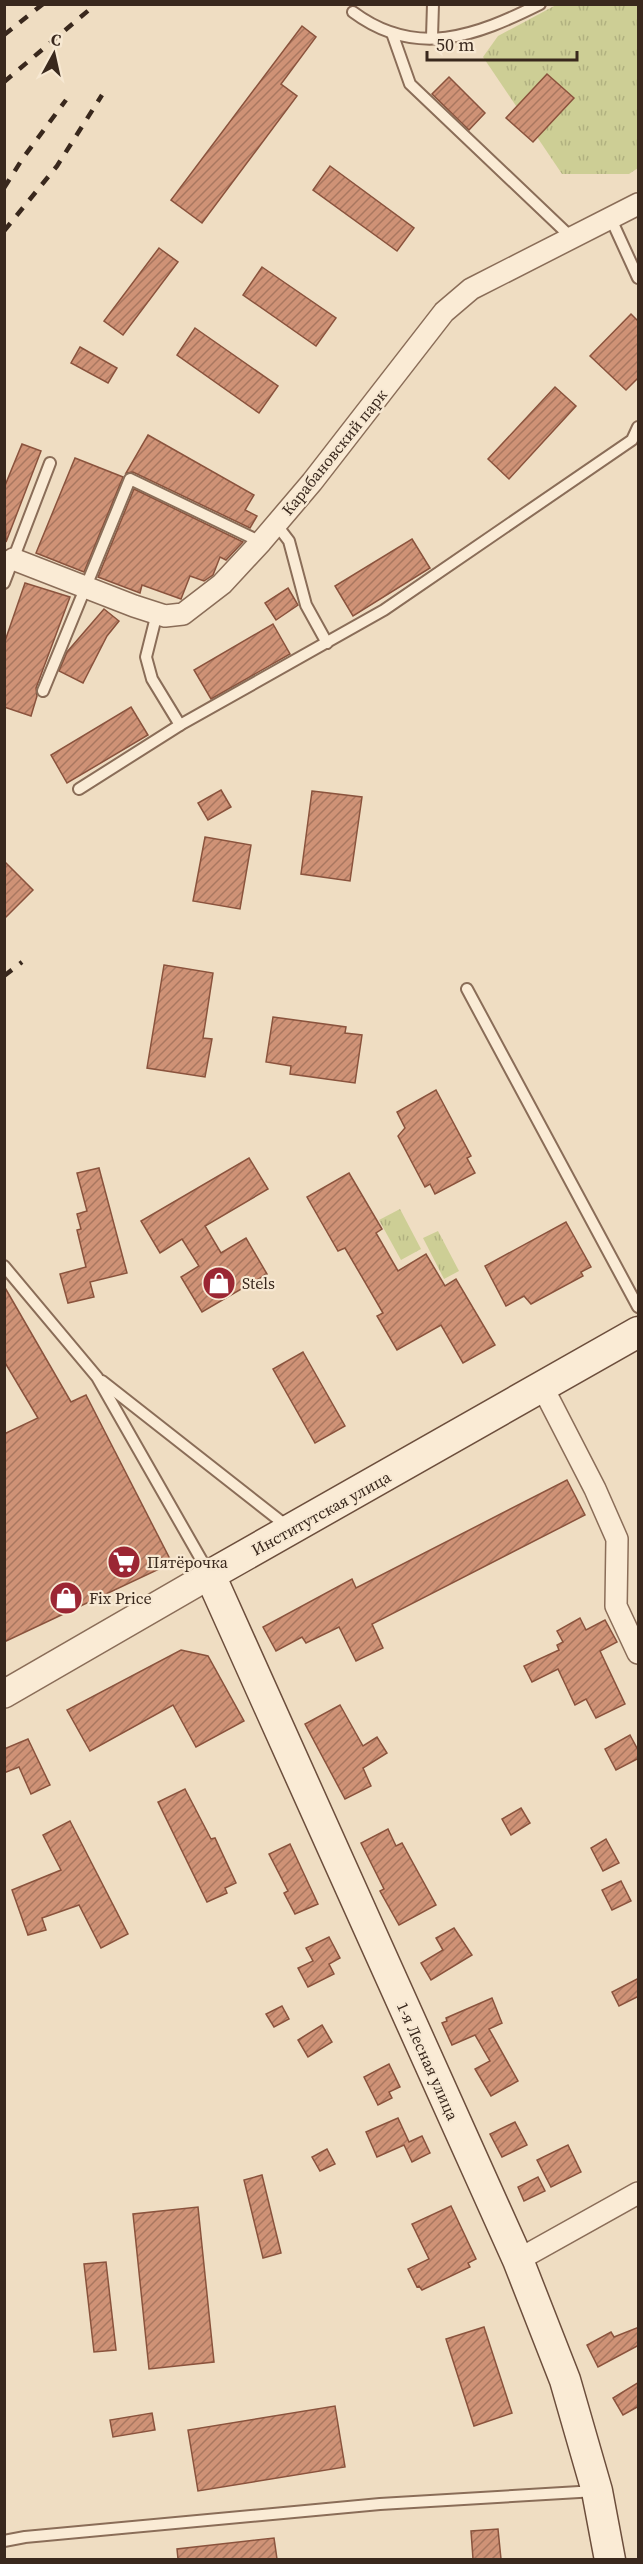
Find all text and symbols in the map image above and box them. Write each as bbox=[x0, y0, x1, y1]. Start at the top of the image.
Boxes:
north arrow bbox=[24, 24, 84, 84]
scale bar bbox=[427, 24, 577, 62]
text: С bbox=[50, 28, 63, 51]
text: 50 m bbox=[436, 32, 474, 57]
street label: Карабановский парк bbox=[276, 384, 392, 520]
shop icon: Stels bbox=[201, 1265, 237, 1301]
place label: Stels bbox=[242, 1272, 275, 1294]
street label: Институтская улица bbox=[247, 1465, 395, 1560]
supermarket icon: Пятёрочка bbox=[106, 1544, 142, 1580]
place label: Пятёрочка bbox=[147, 1551, 229, 1573]
shop icon: Fix Price bbox=[48, 1580, 84, 1616]
place label: Fix Price bbox=[89, 1587, 152, 1609]
street label: 1-я Лесная улица bbox=[392, 1998, 464, 2124]

